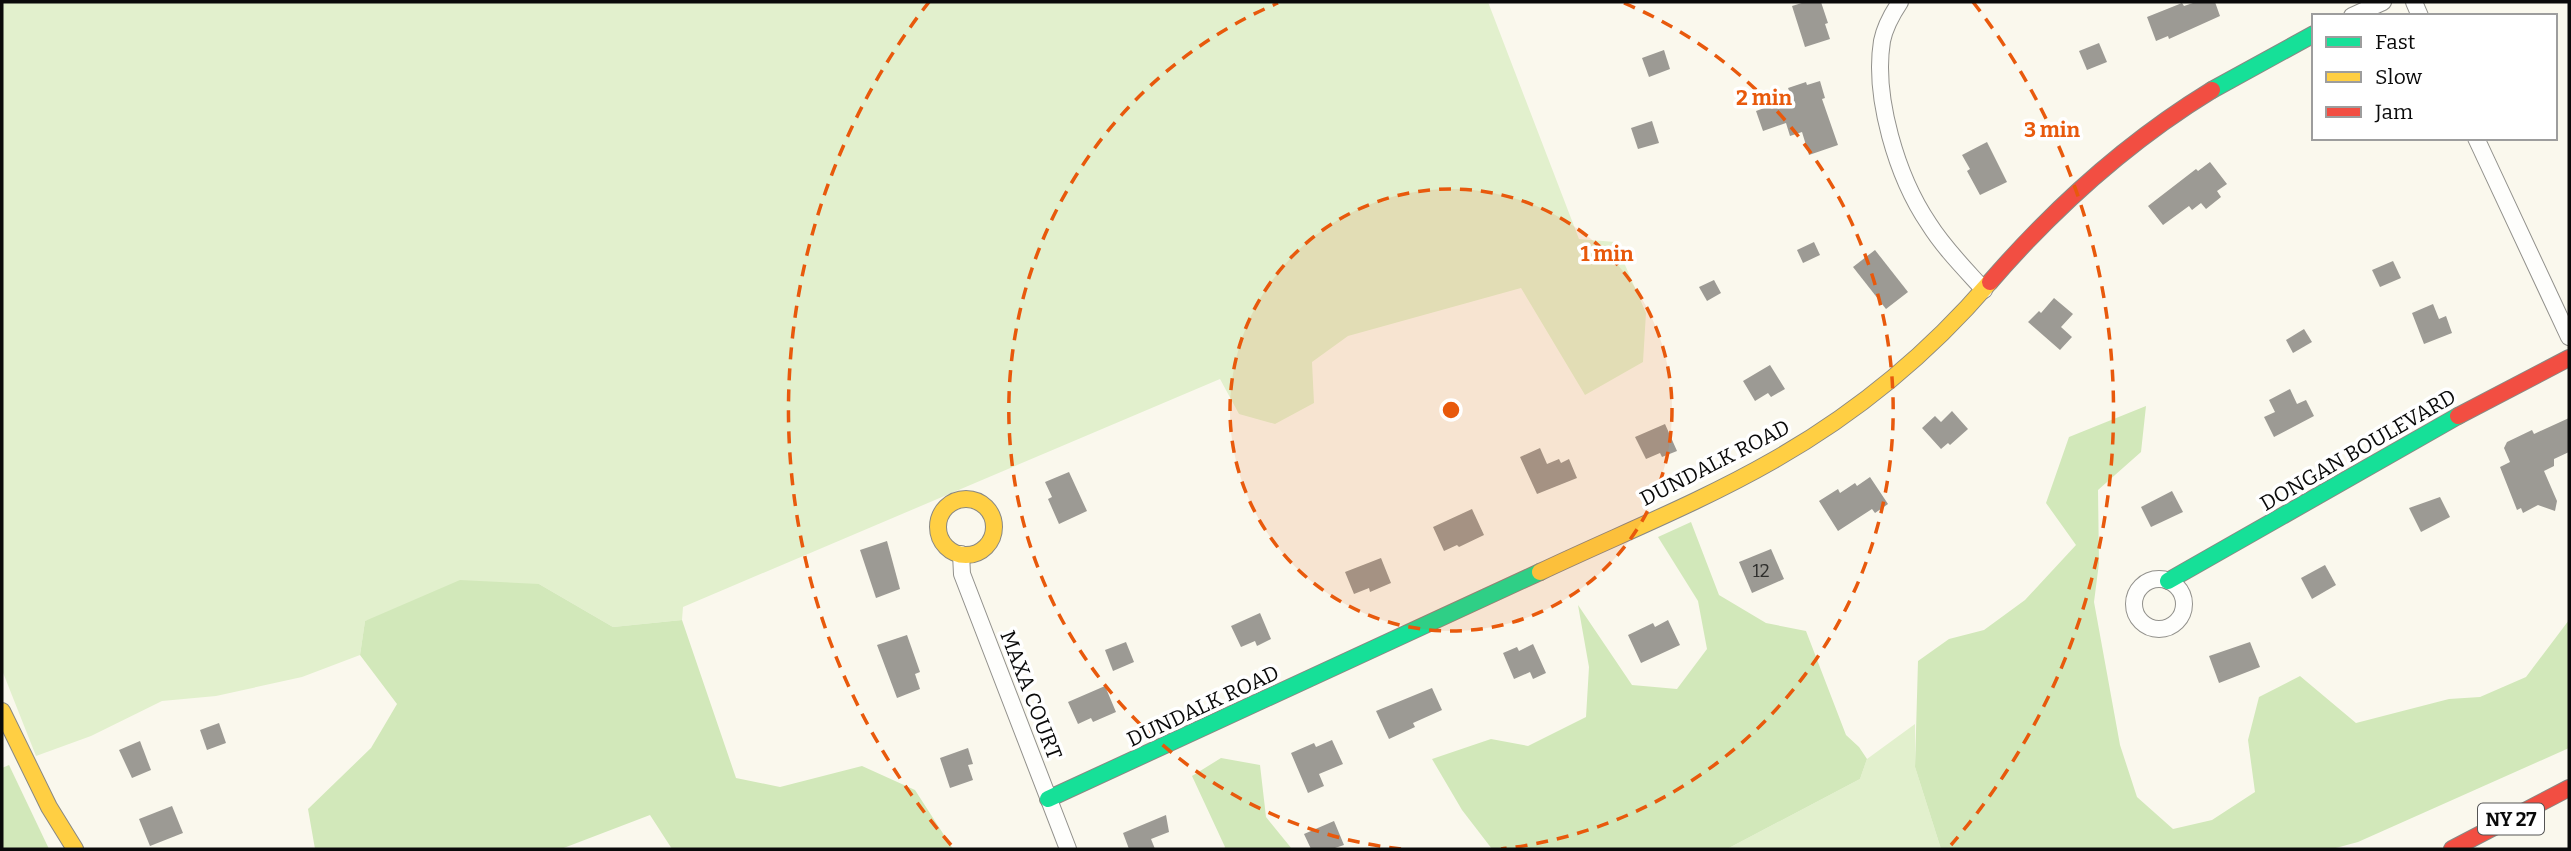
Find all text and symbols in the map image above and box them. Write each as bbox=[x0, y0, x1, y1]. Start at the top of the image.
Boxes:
legend bbox=[2312, 14, 2557, 140]
text: Fast bbox=[2375, 29, 2416, 55]
text: Slow bbox=[2375, 64, 2422, 90]
text: 2 min bbox=[1736, 85, 1792, 111]
text: Jam bbox=[2374, 99, 2413, 125]
text: 3 min bbox=[2024, 117, 2081, 143]
text: 1 min bbox=[1580, 241, 1634, 267]
street label: DONGAN BOULEVARD bbox=[2255, 383, 2461, 517]
centre of rings bbox=[1439, 398, 1463, 422]
street label: DUNDALK ROAD bbox=[1636, 414, 1794, 512]
house number: 12 bbox=[1752, 560, 1770, 582]
street label: MAXA COURT bbox=[995, 627, 1067, 763]
street label: DUNDALK ROAD bbox=[1123, 659, 1283, 753]
road number: NY 27 bbox=[2478, 804, 2544, 834]

